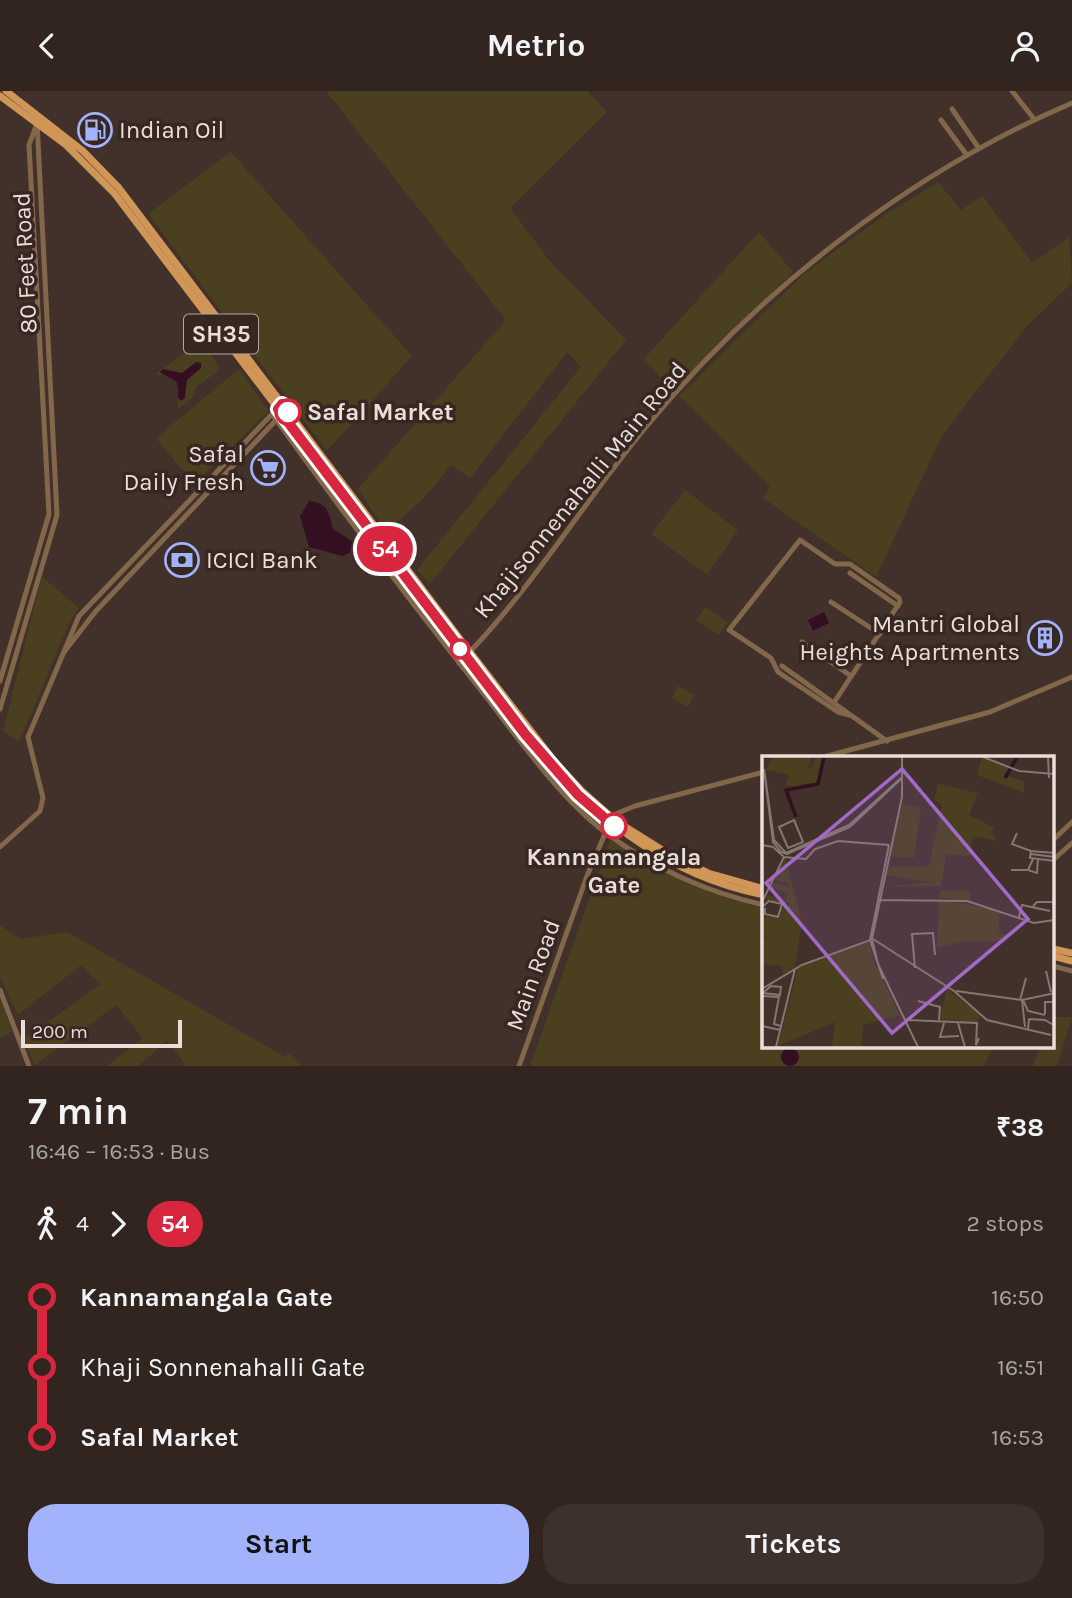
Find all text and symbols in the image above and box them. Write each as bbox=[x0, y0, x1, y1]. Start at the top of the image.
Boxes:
icon: back bbox=[28, 27, 66, 65]
text: Metrio bbox=[487, 27, 585, 64]
icon: person bbox=[1006, 27, 1044, 65]
fuel station icon: Indian Oil bbox=[76, 111, 114, 149]
place label: Indian Oil bbox=[119, 116, 224, 144]
street label: 80 Feet Road bbox=[7, 192, 43, 334]
road number: SH35 bbox=[184, 315, 258, 353]
street label: Khajisonnenahalli Main Road bbox=[468, 356, 692, 624]
place label: Safal Market bbox=[307, 398, 453, 426]
marker: Safal Market bbox=[275, 399, 301, 425]
place label: Safal Daily Fresh bbox=[124, 440, 244, 496]
supermarket icon: Safal Daily Fresh bbox=[249, 449, 287, 487]
line badge: 54 bbox=[354, 526, 416, 572]
text: 54 bbox=[371, 535, 399, 563]
bank icon: ICICI Bank bbox=[163, 541, 201, 579]
place label: ICICI Bank bbox=[206, 546, 317, 574]
place label: Mantri Global Heights Apartments bbox=[799, 610, 1020, 666]
building icon: Mantri Global Heights Apartments bbox=[1026, 619, 1064, 657]
unlabelled marker bbox=[450, 639, 470, 659]
inset map bbox=[762, 756, 1054, 1049]
marker: Kannamangala Gate bbox=[601, 813, 627, 839]
place label: Kannamangala Gate bbox=[527, 843, 701, 899]
street label: Main Road bbox=[500, 916, 566, 1034]
scale bar bbox=[21, 1017, 182, 1049]
text: 200 m bbox=[32, 1021, 88, 1043]
text: 7 min bbox=[28, 1089, 129, 1134]
text: ₹38 bbox=[996, 1112, 1044, 1143]
text: 16:46 – 16:53 · Bus bbox=[28, 1138, 210, 1165]
icon: walk bbox=[28, 1205, 66, 1243]
icon: forward bbox=[99, 1205, 137, 1243]
text: 4 bbox=[76, 1210, 89, 1237]
text: 54 bbox=[161, 1210, 189, 1238]
text: 2 stops bbox=[966, 1210, 1044, 1237]
text: Kannamangala Gate bbox=[80, 1282, 333, 1313]
text: 16:50 bbox=[991, 1284, 1044, 1311]
text: Khaji Sonnenahalli Gate bbox=[80, 1352, 365, 1383]
text: 16:51 bbox=[997, 1354, 1044, 1381]
text: Safal Market bbox=[80, 1422, 239, 1453]
text: 16:53 bbox=[991, 1424, 1044, 1451]
button: Start bbox=[28, 1504, 529, 1584]
button: Tickets bbox=[543, 1504, 1044, 1584]

